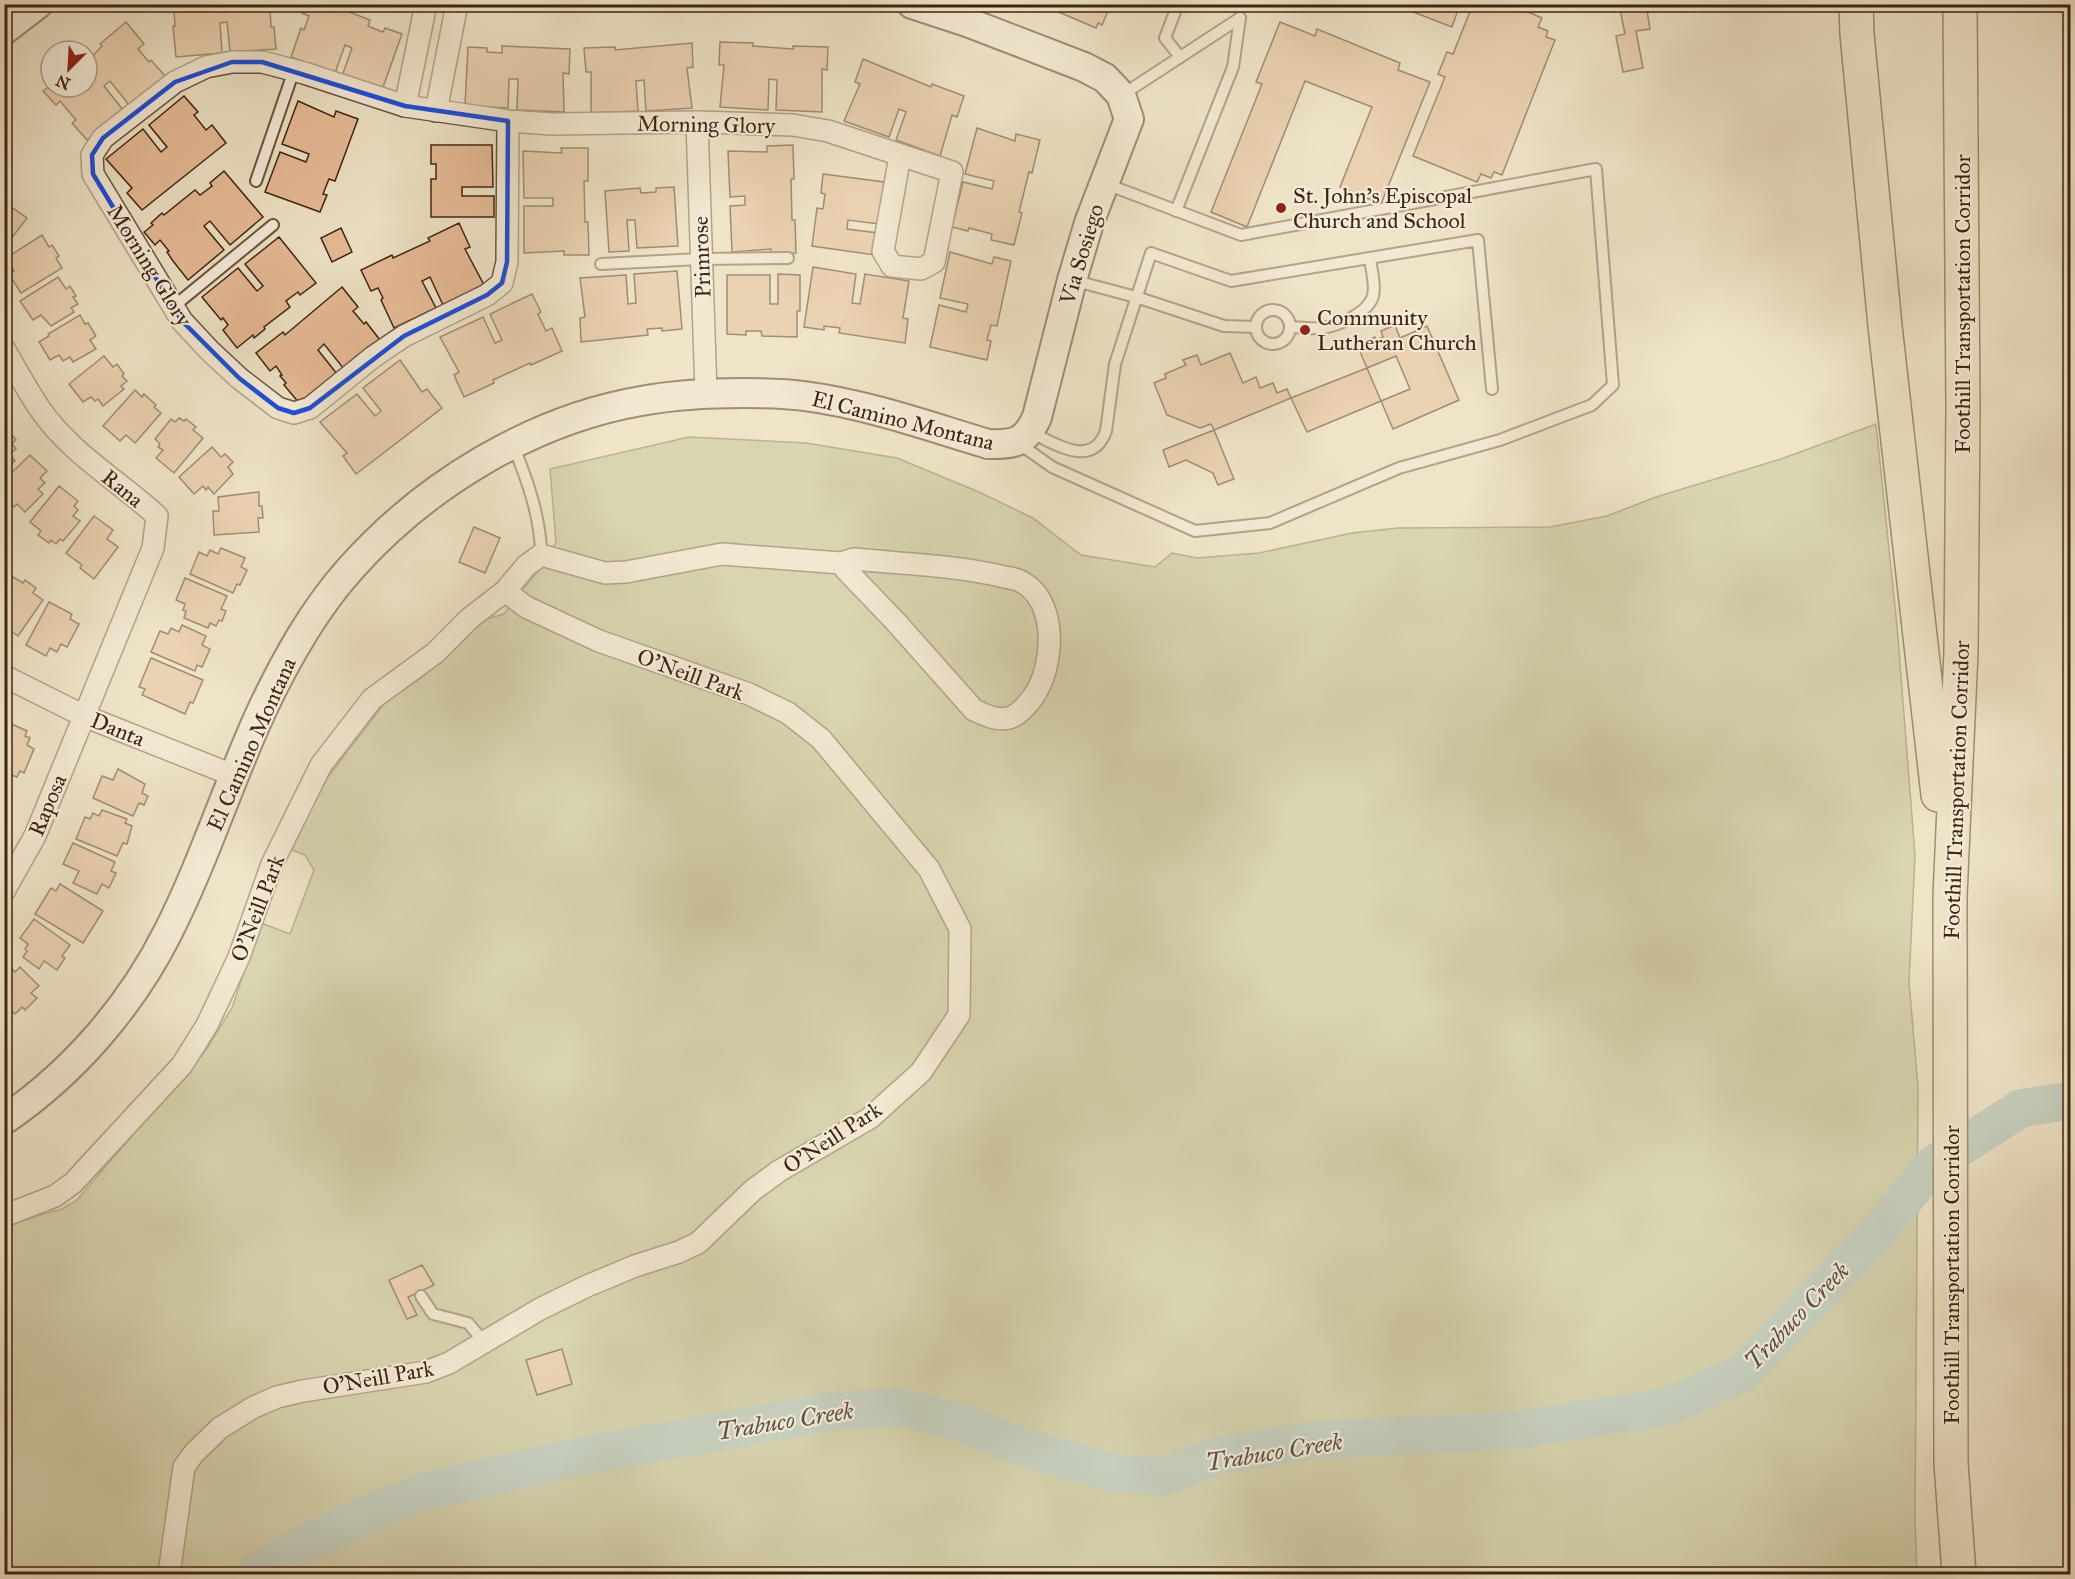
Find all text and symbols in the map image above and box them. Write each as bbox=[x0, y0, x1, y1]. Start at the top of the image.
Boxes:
north arrow bbox=[39, 39, 99, 99]
text: N bbox=[53, 71, 73, 94]
street label: Morning Glory bbox=[637, 110, 776, 139]
street label: Foothill Transportation Corridor bbox=[1949, 154, 1976, 454]
place label: St. John's Episcopal Church and School bbox=[1293, 182, 1472, 234]
street label: Morning Glory bbox=[101, 199, 198, 332]
street label: Via Sosiego bbox=[1053, 201, 1110, 309]
marker: St. John's Episcopal Church and School bbox=[1274, 201, 1288, 215]
street label: Primrose bbox=[687, 216, 716, 298]
place label: Community Lutheran Church bbox=[1317, 304, 1477, 356]
marker: Community Lutheran Church bbox=[1298, 323, 1312, 337]
street label: El Camino Montana bbox=[809, 385, 998, 456]
street label: Rana bbox=[96, 463, 150, 514]
street label: Foothill Transportation Corridor bbox=[1938, 639, 1975, 940]
street label: O'Neill Park bbox=[634, 643, 749, 707]
street label: El Camino Montana bbox=[201, 653, 302, 835]
street label: Danta bbox=[87, 707, 149, 753]
street label: Raposa bbox=[22, 770, 73, 840]
street label: O'Neill Park bbox=[225, 850, 290, 965]
street label: O'Neill Park bbox=[778, 1095, 887, 1179]
street label: Foothill Transportation Corridor bbox=[1938, 1125, 1965, 1425]
water label: Trabuco Creek bbox=[1738, 1256, 1856, 1376]
street label: O'Neill Park bbox=[321, 1354, 436, 1401]
water label: Trabuco Creek bbox=[714, 1395, 856, 1447]
water label: Trabuco Creek bbox=[1203, 1426, 1345, 1478]

